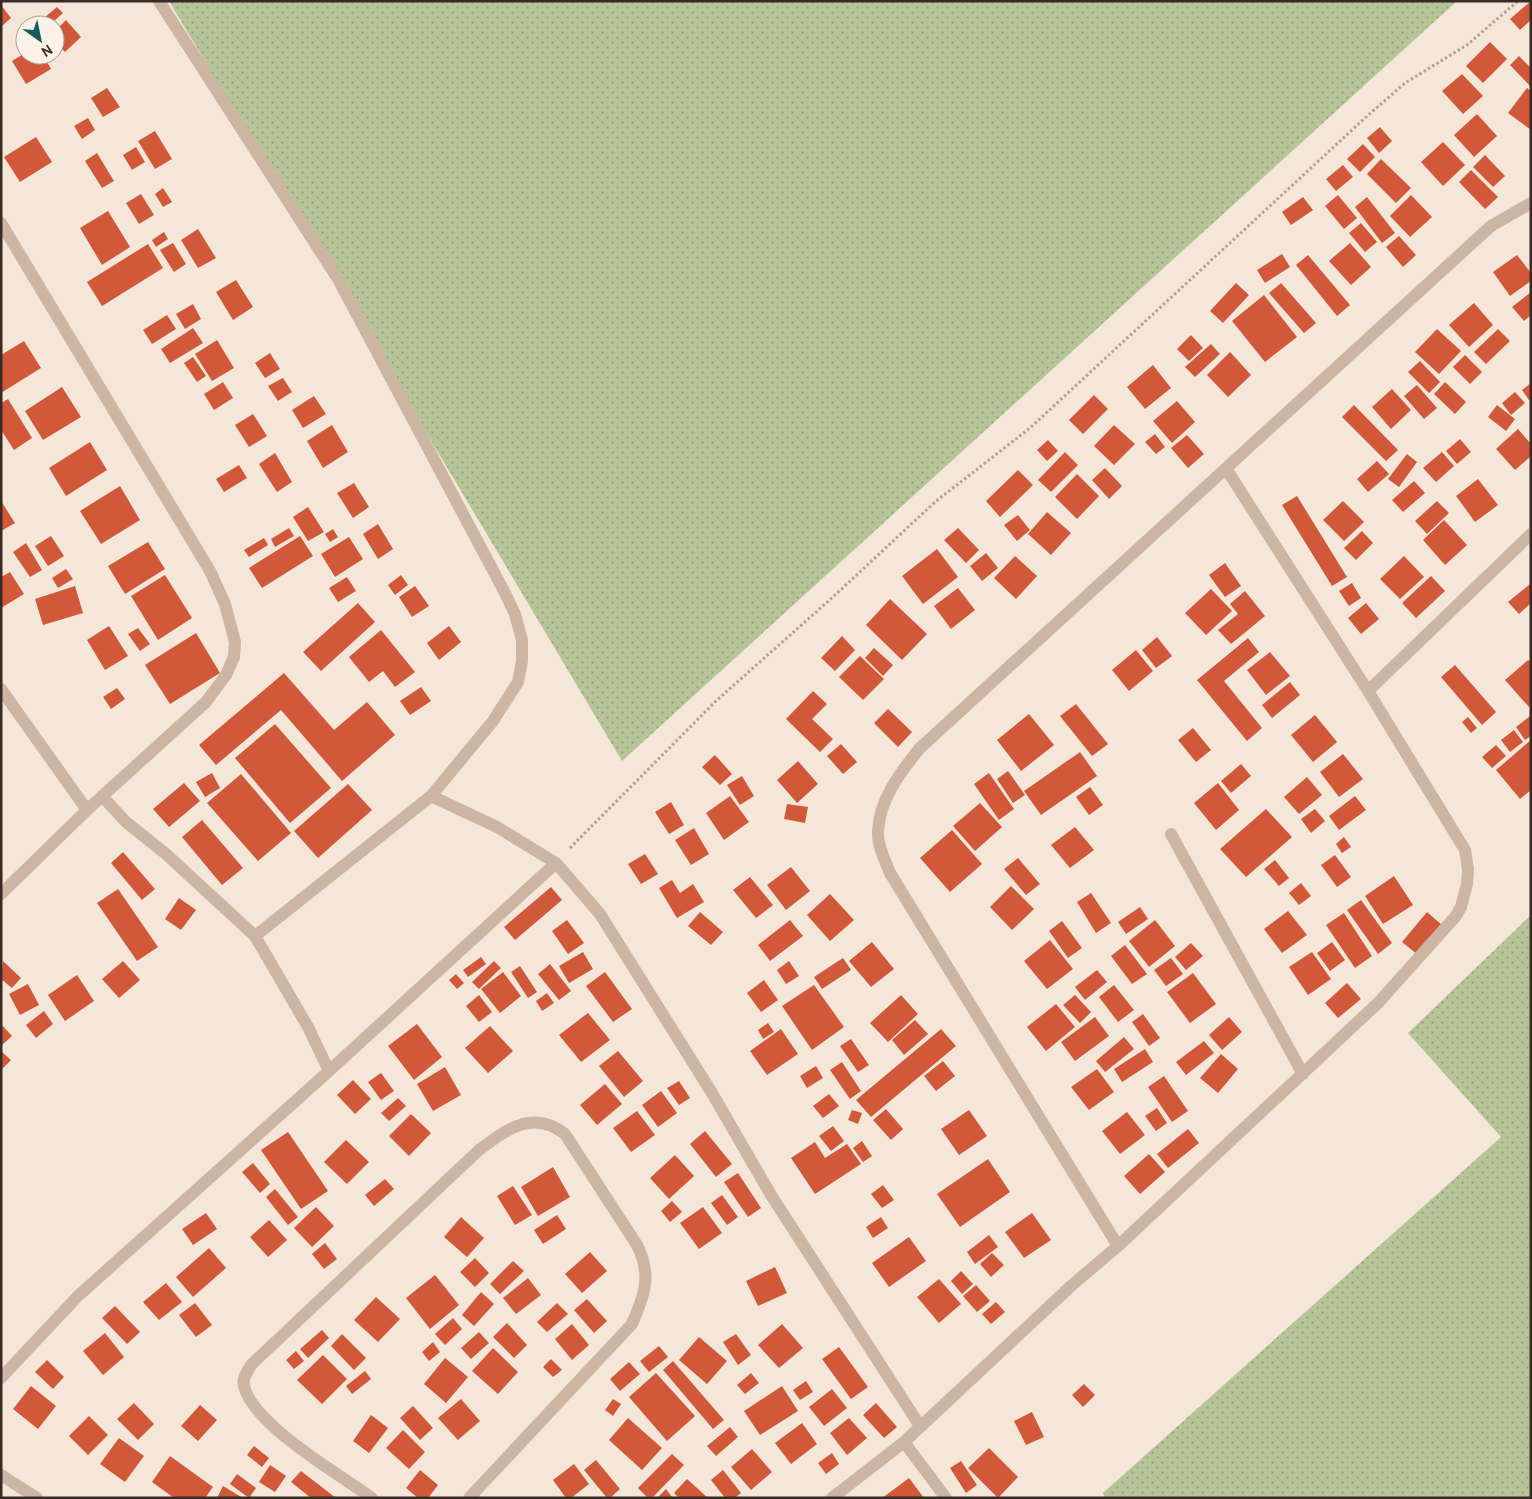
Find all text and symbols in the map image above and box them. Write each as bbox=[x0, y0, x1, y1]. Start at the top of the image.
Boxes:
north arrow bbox=[15, 15, 65, 65]
text: N bbox=[37, 40, 55, 60]

